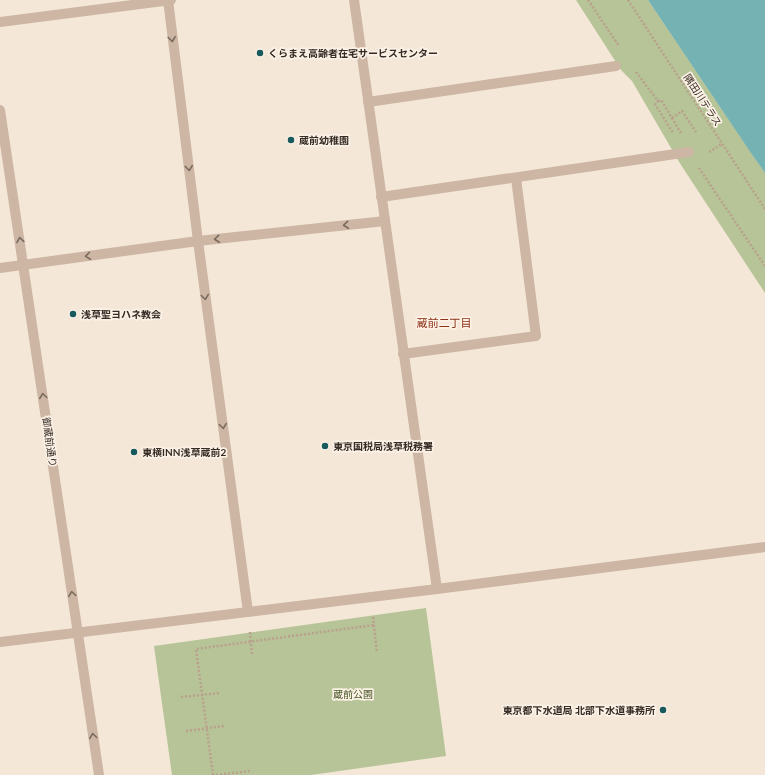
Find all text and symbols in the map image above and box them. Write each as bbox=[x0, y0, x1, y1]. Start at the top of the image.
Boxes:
one-way arrow bbox=[168, 36, 177, 42]
place label: くらまえ高齢者在宅サービスセンター bbox=[268, 47, 438, 59]
marker: くらまえ高齢者在宅サービスセンター bbox=[255, 48, 265, 58]
street label: 隅田川テラス bbox=[682, 72, 724, 128]
place label: 蔵前幼稚園 bbox=[299, 134, 349, 146]
marker: 蔵前幼稚園 bbox=[286, 135, 296, 145]
one-way arrow bbox=[184, 165, 193, 171]
one-way arrow bbox=[343, 220, 349, 229]
one-way arrow bbox=[214, 234, 220, 243]
one-way arrow bbox=[16, 237, 25, 243]
one-way arrow bbox=[85, 251, 91, 260]
one-way arrow bbox=[201, 294, 210, 300]
place label: 浅草聖ヨハネ教会 bbox=[81, 308, 161, 320]
marker: 浅草聖ヨハネ教会 bbox=[68, 309, 78, 319]
district label: 蔵前二丁目 bbox=[417, 316, 472, 329]
one-way arrow bbox=[39, 393, 48, 399]
street label: 御蔵前通り bbox=[41, 416, 59, 468]
one-way arrow bbox=[218, 423, 227, 429]
place label: 東京国税局浅草税務署 bbox=[333, 440, 433, 452]
marker: 東京国税局浅草税務署 bbox=[320, 441, 330, 451]
place label: 東横INN浅草蔵前2 bbox=[142, 446, 226, 458]
marker: 東横INN浅草蔵前2 bbox=[129, 447, 139, 457]
one-way arrow bbox=[68, 591, 77, 597]
park label: 蔵前公園 bbox=[333, 688, 373, 700]
place label: 東京都下水道局 北部下水道事務所 bbox=[503, 704, 655, 716]
marker: 東京都下水道局 北部下水道事務所 bbox=[658, 705, 668, 715]
one-way arrow bbox=[89, 733, 98, 739]

